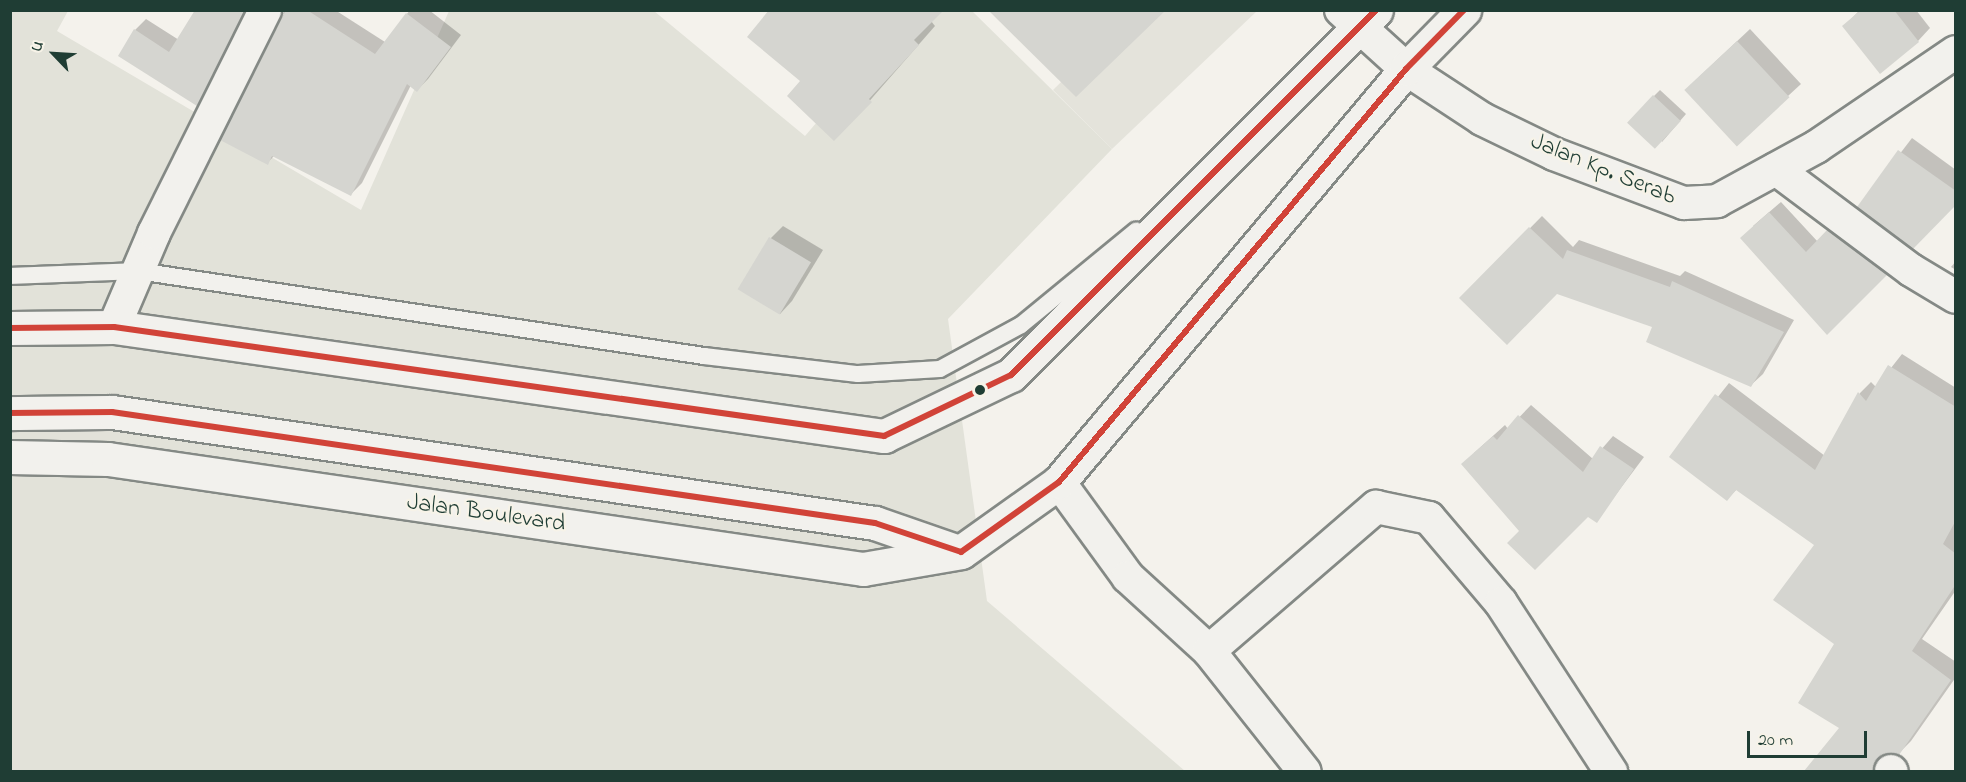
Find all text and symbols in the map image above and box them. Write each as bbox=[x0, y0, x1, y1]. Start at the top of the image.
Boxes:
north arrow bbox=[24, 24, 84, 84]
text: U bbox=[25, 37, 51, 56]
street label: Jalan Kp. Serab bbox=[1526, 128, 1680, 212]
unlabelled marker bbox=[974, 384, 986, 396]
street label: Jalan Boulevard bbox=[405, 489, 567, 539]
scale bar bbox=[1750, 719, 1870, 757]
text: 20 m bbox=[1758, 728, 1793, 754]

